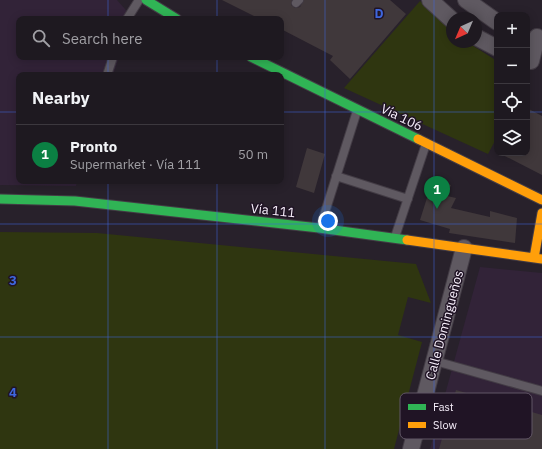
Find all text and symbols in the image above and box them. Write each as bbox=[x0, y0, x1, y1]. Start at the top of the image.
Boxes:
text: D bbox=[374, 5, 384, 22]
north arrow bbox=[446, 12, 482, 48]
map controls bbox=[494, 12, 530, 156]
button: + bbox=[494, 12, 530, 48]
search box bbox=[16, 16, 284, 60]
icon: search bbox=[30, 27, 52, 49]
text: Search here bbox=[62, 29, 142, 48]
button: − bbox=[494, 48, 530, 84]
button: locate bbox=[494, 84, 530, 120]
text: Nearby bbox=[32, 87, 90, 109]
street label: Vía 106 bbox=[378, 100, 426, 135]
button: layers bbox=[494, 120, 530, 156]
text: Pronto bbox=[70, 137, 117, 156]
text: 1 bbox=[41, 146, 49, 163]
text: 50 m bbox=[238, 146, 268, 163]
text: Supermarket · Vía 111 bbox=[70, 156, 201, 173]
pin: 1 bbox=[424, 176, 450, 209]
street label: Vía 111 bbox=[250, 200, 296, 221]
your location bbox=[318, 211, 338, 231]
street label: Calle Domingueños bbox=[422, 269, 467, 382]
text: 3 bbox=[9, 272, 17, 289]
text: 4 bbox=[9, 384, 17, 401]
legend bbox=[400, 393, 532, 439]
text: Fast bbox=[433, 400, 454, 414]
text: Slow bbox=[433, 418, 457, 432]

